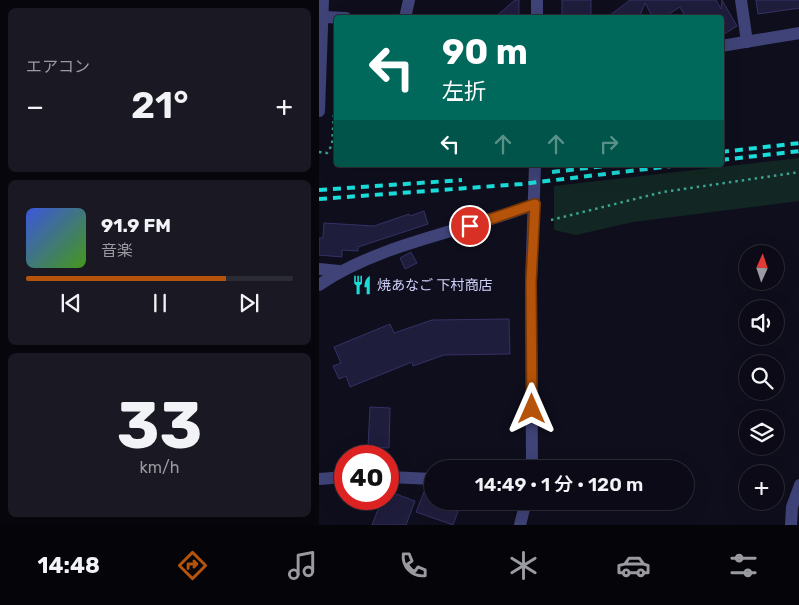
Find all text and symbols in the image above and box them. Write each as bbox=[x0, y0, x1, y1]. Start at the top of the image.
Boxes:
text: 90 m bbox=[442, 31, 528, 73]
icon: left bbox=[359, 35, 424, 100]
text: エアコン bbox=[26, 57, 90, 76]
text: 左折 bbox=[442, 78, 486, 105]
text: 21° bbox=[131, 82, 189, 128]
text: − bbox=[26, 90, 44, 123]
text: + bbox=[276, 90, 293, 123]
icon: left bbox=[436, 130, 464, 158]
icon: ahead bbox=[489, 130, 517, 158]
icon: ahead bbox=[542, 130, 570, 158]
icon: right bbox=[595, 130, 623, 158]
pin bbox=[449, 205, 491, 247]
icon: arrive bbox=[456, 212, 484, 240]
text: 91.9 FM bbox=[101, 214, 171, 237]
text: 音楽 bbox=[101, 241, 133, 260]
north arrow bbox=[739, 245, 784, 290]
map controls bbox=[739, 245, 784, 510]
restaurant icon: 焼あなご 下村商店 bbox=[351, 274, 373, 296]
place label: 焼あなご 下村商店 bbox=[377, 277, 492, 294]
icon: previous bbox=[57, 289, 85, 317]
icon: pause bbox=[146, 289, 174, 317]
icon: next bbox=[235, 289, 263, 317]
button: sound bbox=[739, 300, 784, 345]
button: search bbox=[739, 355, 784, 400]
position arrow bbox=[505, 382, 557, 434]
text: 33 bbox=[117, 387, 202, 464]
button: layers bbox=[739, 410, 784, 455]
speed limit sign: 40 bbox=[334, 445, 399, 510]
text: km/h bbox=[140, 458, 179, 477]
button: + bbox=[739, 465, 784, 510]
text: 14:49 · 1 分 · 120 m bbox=[475, 473, 643, 496]
icon: directions bbox=[175, 548, 210, 583]
icon: music bbox=[285, 548, 320, 583]
icon: phone bbox=[396, 548, 431, 583]
icon: climate bbox=[506, 548, 541, 583]
icon: car bbox=[616, 548, 651, 583]
icon: filters bbox=[726, 548, 761, 583]
text: 14:48 bbox=[38, 552, 100, 579]

